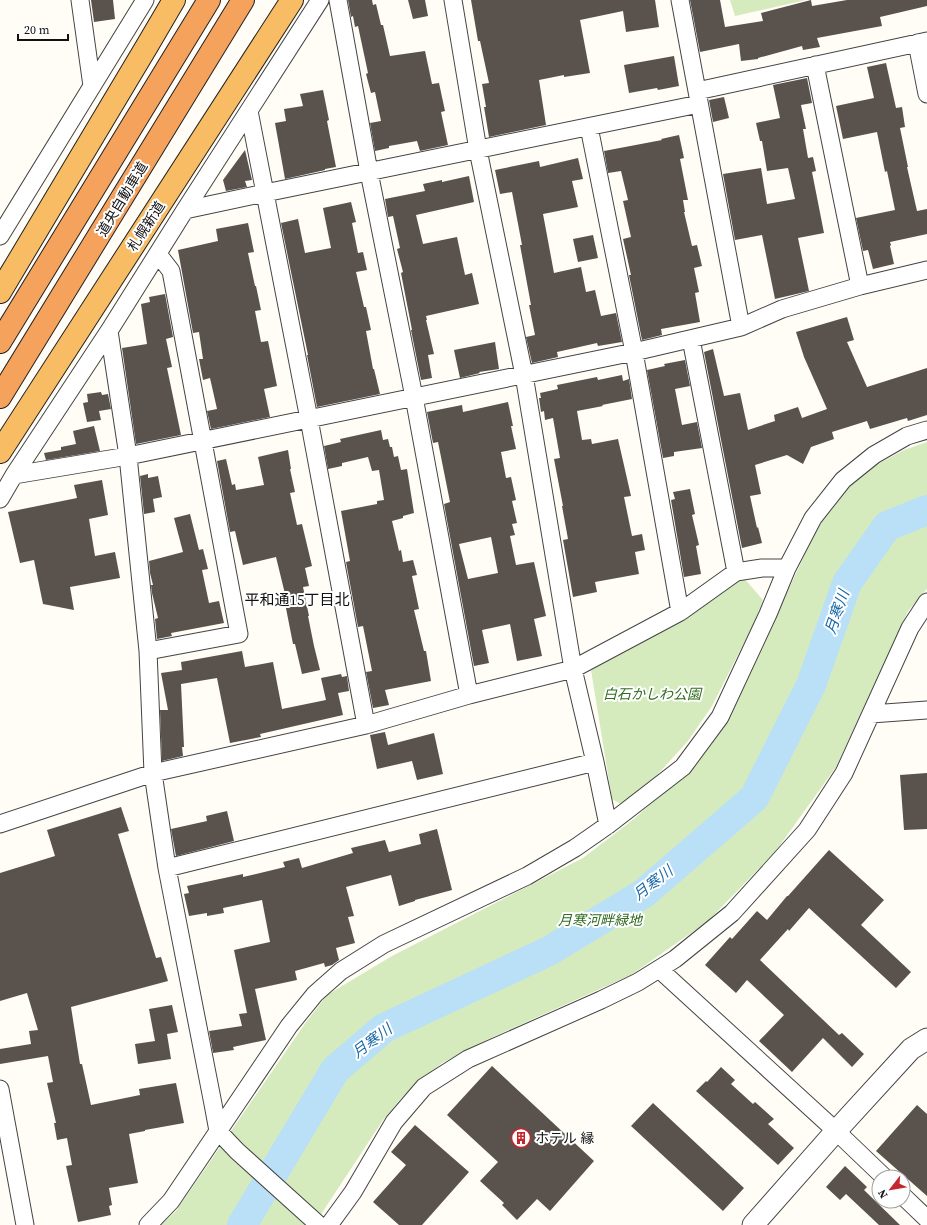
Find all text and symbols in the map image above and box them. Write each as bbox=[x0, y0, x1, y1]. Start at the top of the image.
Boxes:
scale bar bbox=[18, 16, 68, 42]
text: 20 m bbox=[24, 22, 50, 38]
street label: 道央自動車道 bbox=[92, 158, 152, 240]
street label: 札幌新道 bbox=[122, 197, 170, 255]
water label: 月寒川 bbox=[819, 585, 854, 637]
district label: 平和通15丁目北 bbox=[244, 589, 350, 610]
park label: 白石かしわ公園 bbox=[603, 684, 703, 704]
water label: 月寒川 bbox=[628, 859, 678, 905]
park label: 月寒河畔緑地 bbox=[558, 910, 644, 930]
water label: 月寒川 bbox=[347, 1017, 398, 1063]
building icon: ホテル 縁 bbox=[510, 1127, 532, 1149]
place label: ホテル 縁 bbox=[535, 1128, 594, 1148]
north arrow bbox=[871, 1169, 911, 1209]
text: N bbox=[874, 1187, 891, 1201]

